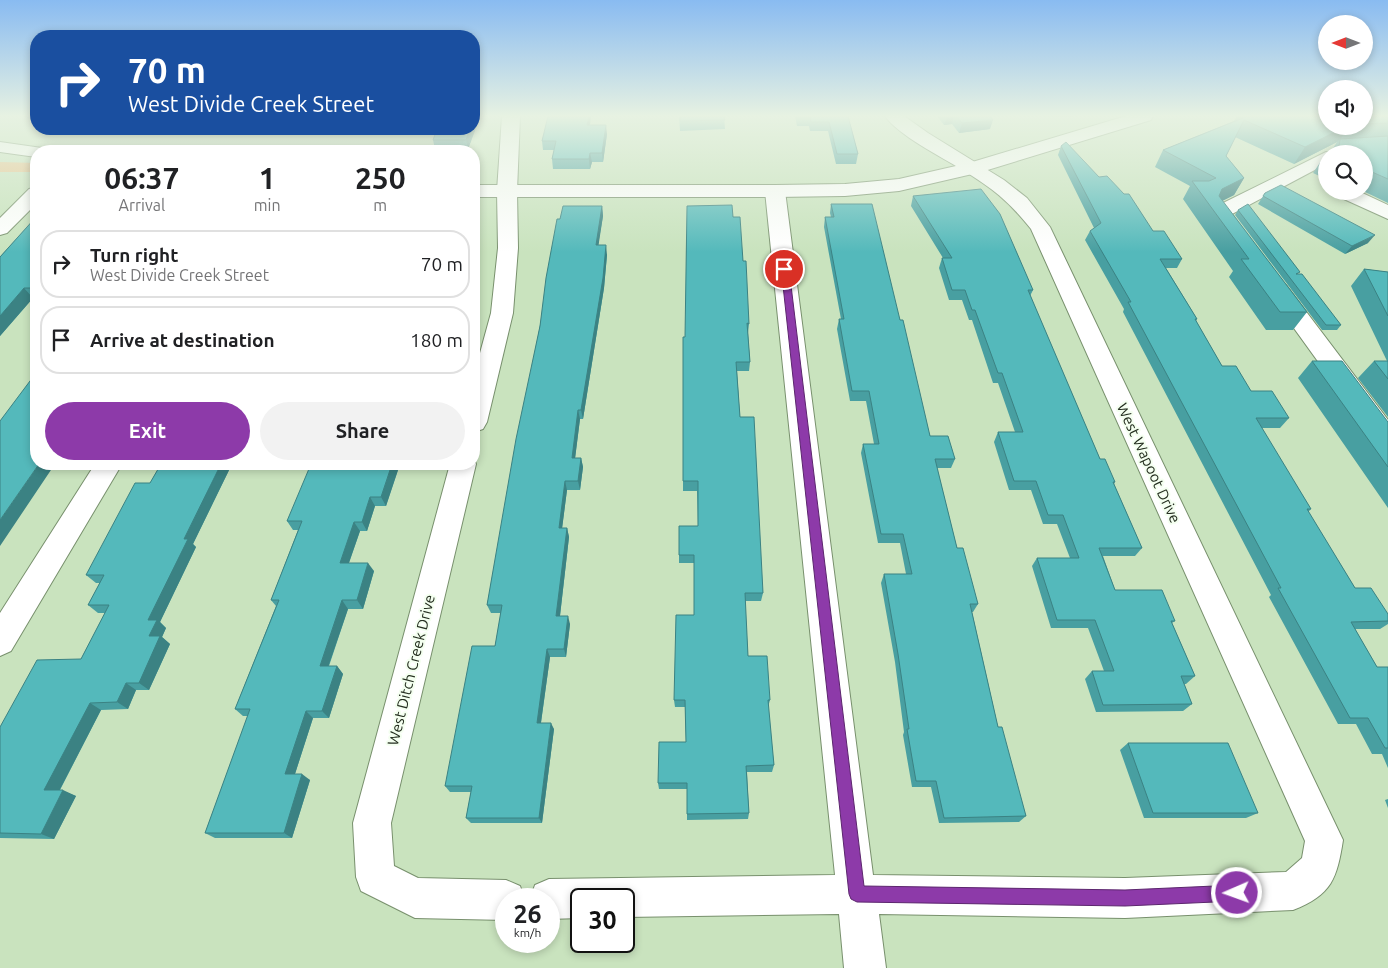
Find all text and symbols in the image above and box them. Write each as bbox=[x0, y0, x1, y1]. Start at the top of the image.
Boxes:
north arrow bbox=[1318, 15, 1372, 70]
map controls bbox=[1318, 15, 1373, 200]
icon: right bbox=[45, 50, 110, 115]
text: 70 m bbox=[128, 50, 206, 90]
button: sound bbox=[1318, 80, 1373, 135]
text: West Divide Creek Street bbox=[128, 91, 374, 116]
button: search bbox=[1318, 145, 1373, 200]
text: 06:37 bbox=[104, 161, 179, 195]
text: 1 bbox=[259, 161, 276, 195]
text: 250 bbox=[355, 161, 406, 195]
text: Arrival bbox=[119, 196, 165, 214]
text: min bbox=[254, 196, 281, 214]
text: m bbox=[373, 196, 387, 214]
text: Turn right bbox=[90, 244, 178, 266]
pin bbox=[763, 248, 805, 290]
icon: right bbox=[47, 250, 75, 278]
text: 70 m bbox=[421, 253, 463, 275]
icon: arrive bbox=[770, 255, 798, 283]
text: West Divide Creek Street bbox=[90, 266, 269, 284]
icon: arrive bbox=[47, 326, 75, 354]
text: Arrive at destination bbox=[90, 329, 275, 351]
text: 180 m bbox=[410, 329, 463, 351]
street label: West Wapoot Drive bbox=[1114, 400, 1184, 526]
button: Exit bbox=[45, 402, 250, 460]
button: Share bbox=[260, 402, 465, 460]
street label: West Ditch Creek Drive bbox=[384, 593, 438, 747]
position arrow bbox=[1210, 866, 1262, 918]
speed limit sign: 30 bbox=[570, 888, 635, 953]
text: 26 bbox=[513, 900, 542, 928]
text: km/h bbox=[514, 926, 541, 939]

